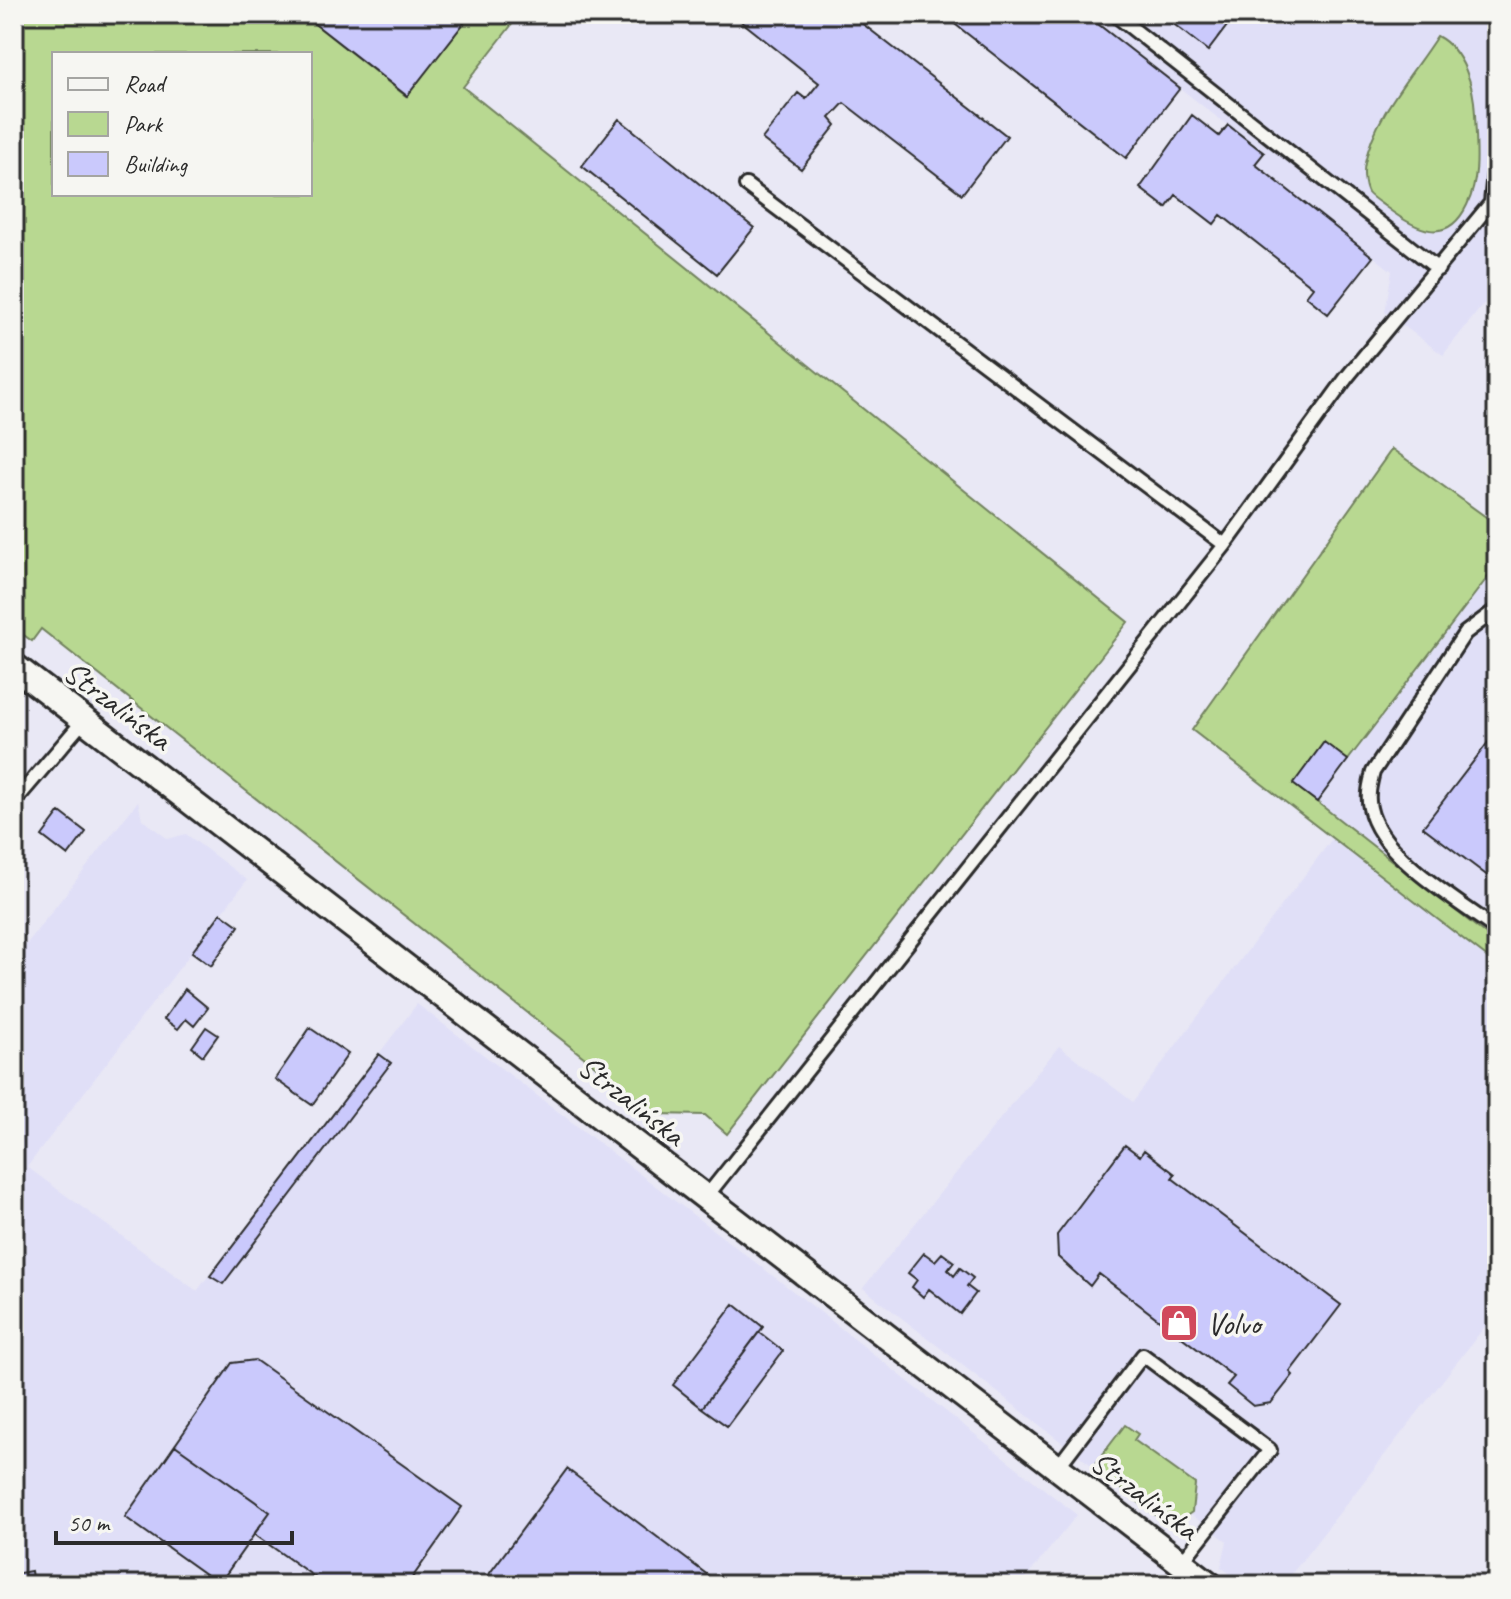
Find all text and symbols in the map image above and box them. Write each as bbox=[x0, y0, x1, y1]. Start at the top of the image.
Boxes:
legend bbox=[52, 52, 312, 196]
text: Road bbox=[124, 69, 168, 99]
text: Park bbox=[124, 109, 164, 139]
text: Building bbox=[124, 149, 189, 179]
street label: Strzalińska bbox=[56, 651, 181, 761]
street label: Strzalińska bbox=[570, 1046, 695, 1156]
shop icon: Volvo bbox=[1158, 1302, 1200, 1344]
place label: Volvo bbox=[1207, 1303, 1264, 1344]
street label: Strzalińska bbox=[1083, 1441, 1208, 1551]
scale bar bbox=[56, 1495, 292, 1545]
text: 50 m bbox=[68, 1508, 111, 1538]

